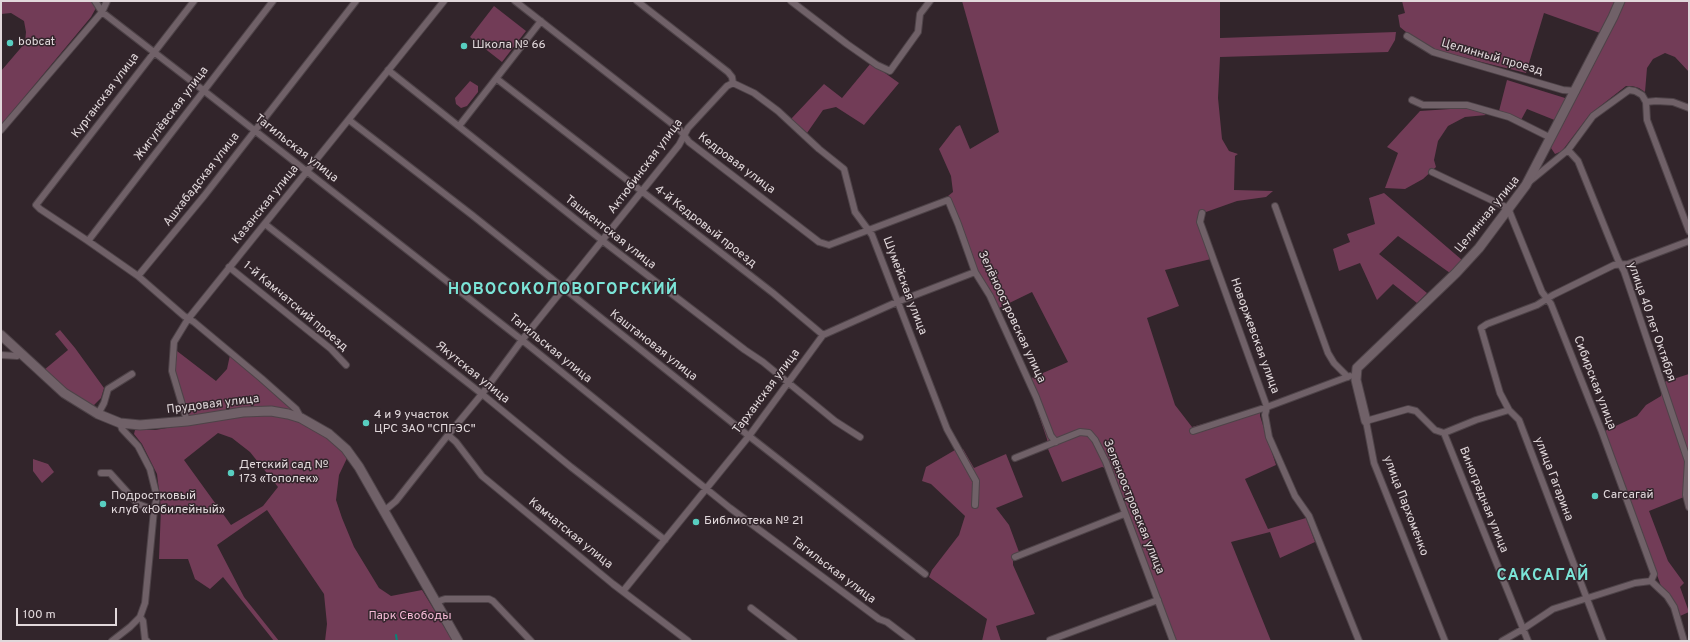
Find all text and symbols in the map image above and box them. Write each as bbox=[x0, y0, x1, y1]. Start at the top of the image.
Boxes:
place label: bobcat bbox=[18, 36, 55, 50]
street label: Целинный проезд bbox=[1440, 37, 1544, 79]
marker: bobcat bbox=[5, 38, 15, 48]
place label: Школа № 66 bbox=[472, 39, 546, 53]
marker: Школа № 66 bbox=[459, 41, 469, 51]
street label: Курганская улица bbox=[69, 51, 143, 141]
street label: Жигулёвская улица bbox=[132, 64, 212, 164]
street label: Тагильская улица bbox=[251, 112, 341, 186]
street label: Актюбинская улица bbox=[606, 117, 686, 217]
street label: Ашхабадская улица bbox=[161, 130, 243, 230]
street label: Кедровая улица bbox=[695, 130, 777, 198]
street label: Казанская улица bbox=[230, 163, 302, 247]
street label: Целинная улица bbox=[1453, 174, 1523, 256]
street label: 4-й Кедровый проезд bbox=[651, 183, 759, 271]
street label: Ташкентская улица bbox=[562, 193, 658, 273]
street label: Шумейская улица bbox=[879, 235, 929, 337]
street label: Зелёноостровская улица bbox=[974, 249, 1048, 385]
street label: 1-й Камчатский проезд bbox=[240, 259, 350, 355]
street label: улица 40 лет Октября bbox=[1624, 260, 1678, 384]
street label: Новоржевская улица bbox=[1226, 276, 1282, 396]
district label: НОВОСОКОЛОВОГОРСКИЙ bbox=[448, 281, 678, 301]
street label: Каштановая улица bbox=[606, 307, 700, 385]
street label: Тагильская улица bbox=[506, 311, 594, 387]
street label: Сибирская улица bbox=[1570, 334, 1618, 432]
street label: Якутская улица bbox=[432, 339, 512, 407]
street label: Тарханская улица bbox=[730, 347, 804, 437]
street label: Прудовая улица bbox=[166, 392, 260, 418]
place label: 4 и 9 участок ЦРС ЗАО "СПГЭС" bbox=[374, 409, 476, 437]
marker: 4 и 9 участок ЦРС ЗАО "СПГЭС" bbox=[361, 418, 371, 428]
street label: улица Гагарина bbox=[1530, 435, 1576, 523]
street label: Зеленоостровская улица bbox=[1099, 437, 1167, 577]
street label: Виноградная улица bbox=[1455, 445, 1511, 555]
street label: улица Пархоменко bbox=[1379, 454, 1431, 558]
place label: Детский сад № 173 «Тополек» bbox=[239, 459, 329, 487]
marker: Детский сад № 173 «Тополек» bbox=[226, 468, 236, 478]
place label: Сагсагай bbox=[1603, 489, 1653, 503]
place label: Подростковый клуб «Юбилейный» bbox=[111, 490, 225, 518]
marker: Сагсагай bbox=[1590, 491, 1600, 501]
street label: Камчатская улица bbox=[525, 496, 615, 572]
marker: Подростковый клуб «Юбилейный» bbox=[98, 499, 108, 509]
place label: Библиотека № 21 bbox=[704, 515, 804, 529]
marker: Библиотека № 21 bbox=[691, 517, 701, 527]
street label: Тагильская улица bbox=[788, 535, 878, 607]
district label: САКСАГАЙ bbox=[1497, 567, 1589, 587]
scale bar bbox=[18, 600, 119, 626]
text: 100 m bbox=[23, 607, 56, 623]
park label: Парк Свободы bbox=[369, 610, 451, 624]

